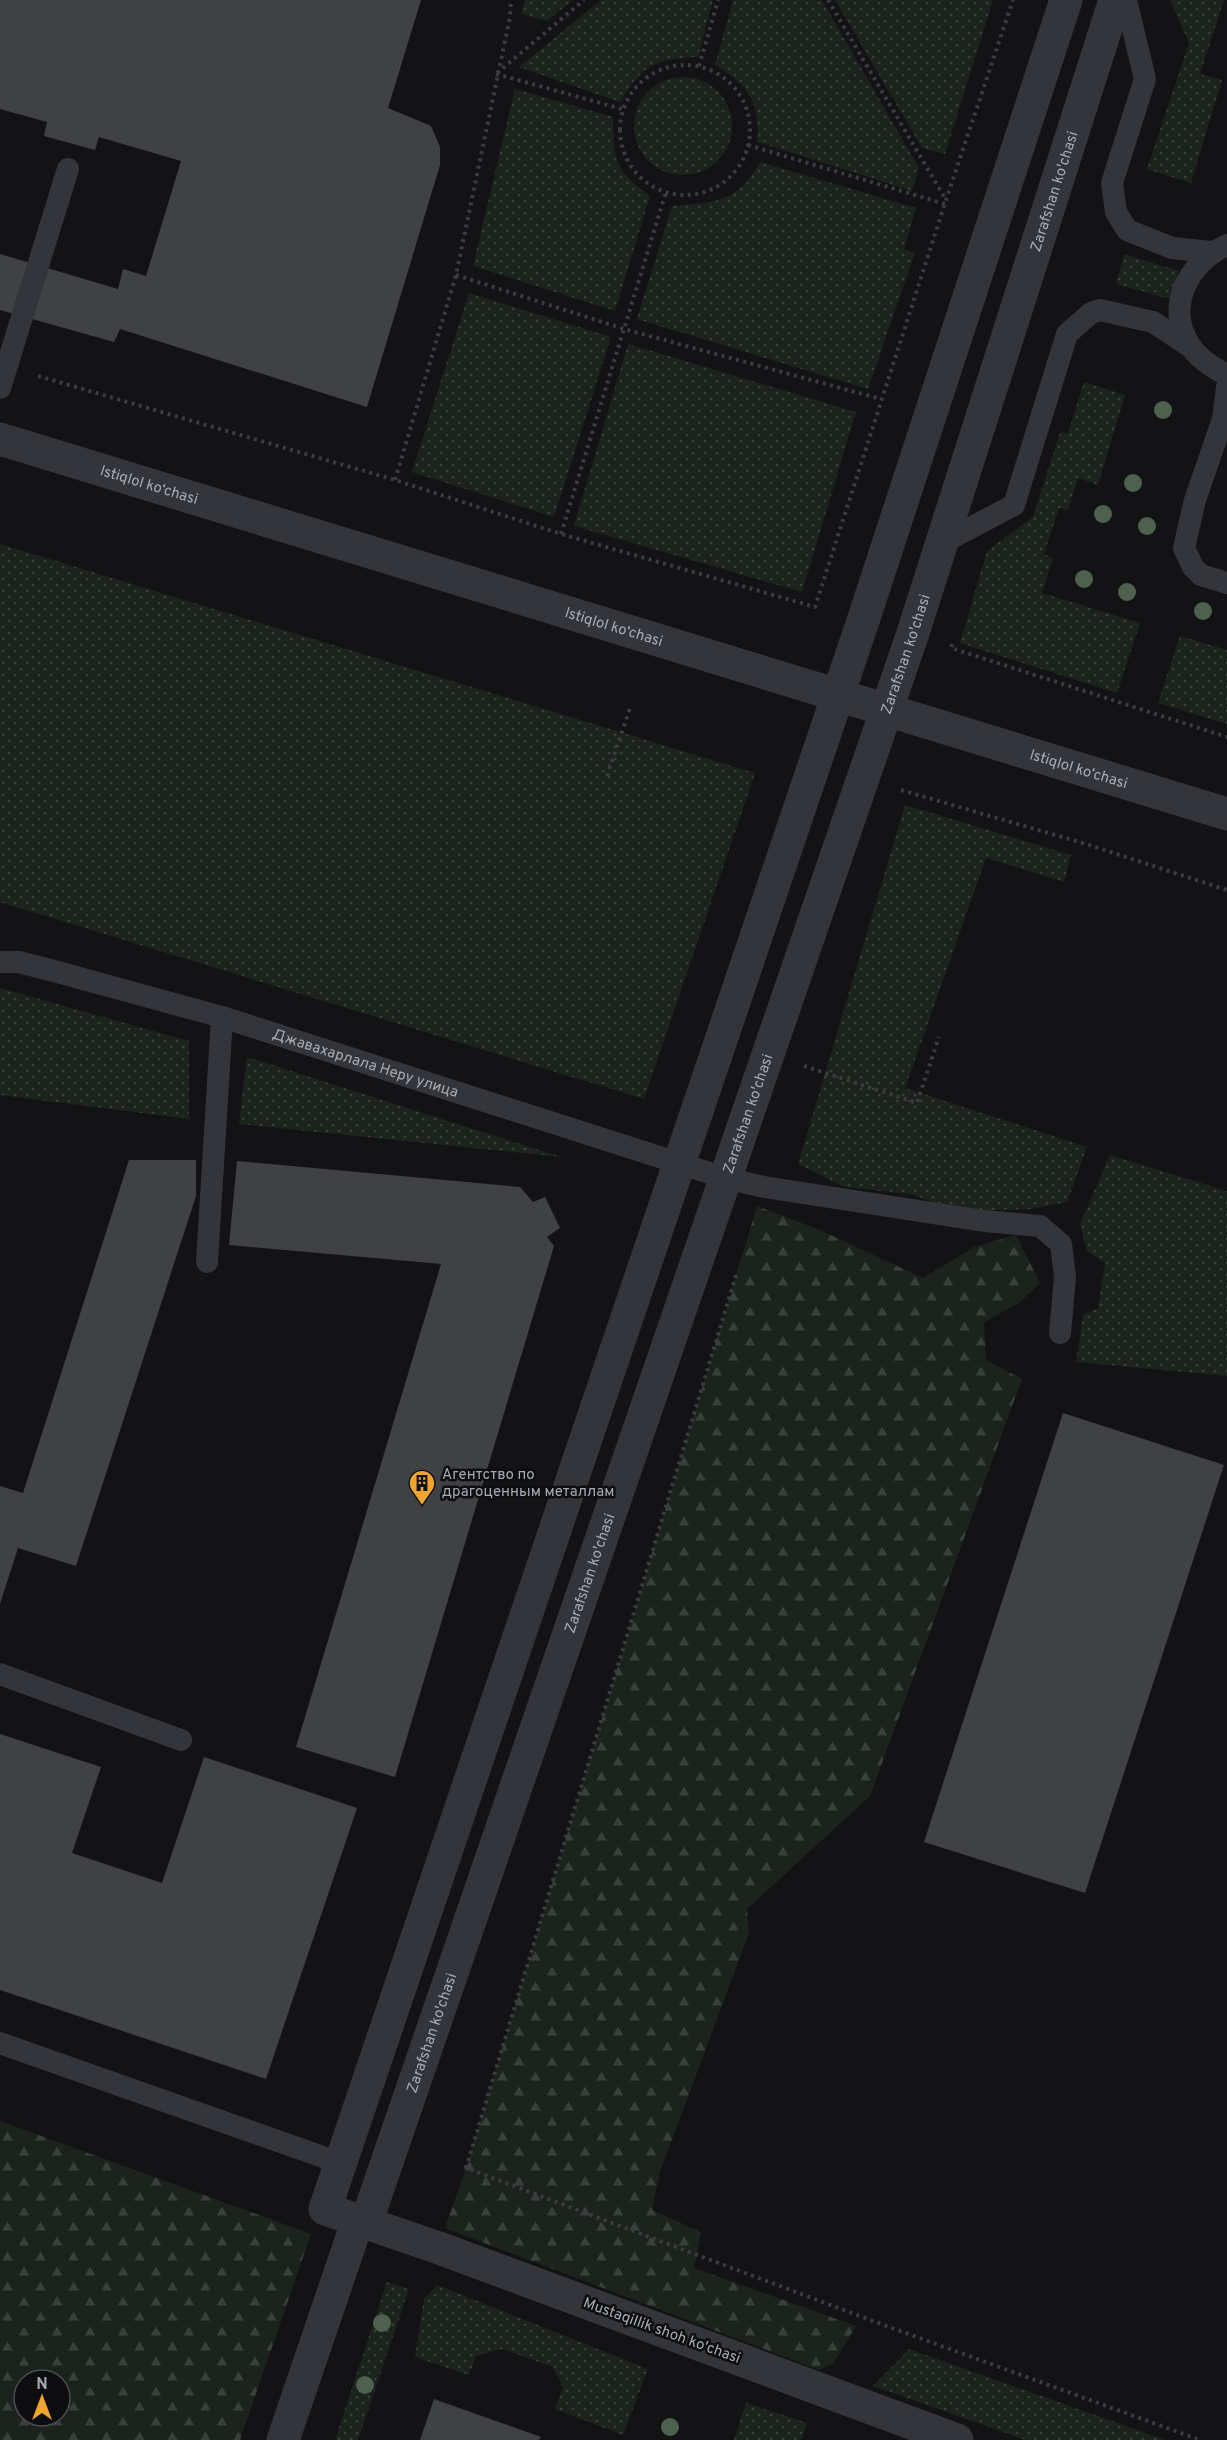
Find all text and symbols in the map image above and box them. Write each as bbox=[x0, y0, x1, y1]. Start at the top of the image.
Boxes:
street label: Zarafshan ko'chasi bbox=[1027, 129, 1083, 254]
street label: Istiqlol ko‘chasi bbox=[97, 462, 200, 510]
street label: Zarafshan ko'chasi bbox=[878, 592, 936, 717]
street label: Istiqlol ko‘chasi bbox=[562, 604, 665, 652]
street label: Istiqlol ko‘chasi bbox=[1027, 746, 1130, 794]
street label: Джавахарлала Неру улица bbox=[270, 1026, 460, 1103]
street label: Zarafshan ko'chasi bbox=[720, 1052, 778, 1177]
place label: Агентство по драгоценным металлам bbox=[442, 1466, 614, 1502]
building icon: Агентство по драгоценным металлам bbox=[407, 1468, 437, 1506]
street label: Zarafshan ko'chasi bbox=[562, 1511, 620, 1636]
street label: Zarafshan ko'chasi bbox=[403, 1971, 462, 2096]
street label: Mustaqillik shoh ko'chasi bbox=[580, 2294, 743, 2369]
north arrow bbox=[12, 2368, 72, 2428]
text: N bbox=[36, 2375, 48, 2395]

